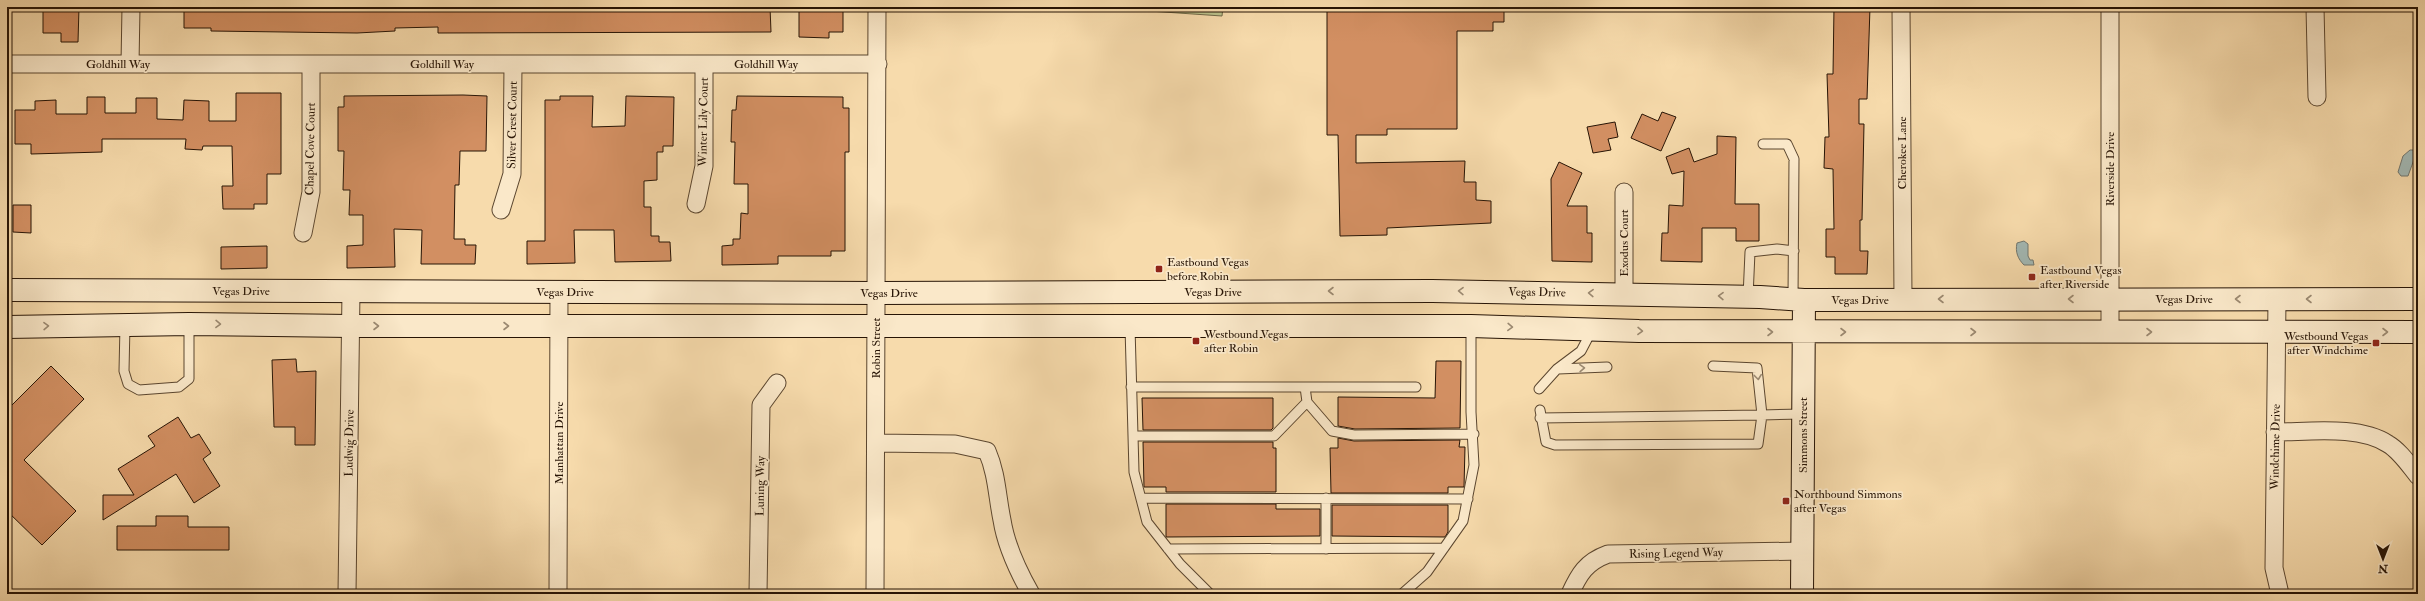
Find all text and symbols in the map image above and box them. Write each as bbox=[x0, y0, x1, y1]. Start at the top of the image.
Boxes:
street label: Goldhill Way bbox=[86, 57, 151, 72]
street label: Goldhill Way bbox=[410, 57, 475, 72]
street label: Goldhill Way bbox=[734, 57, 799, 72]
street label: Winter Lily Court bbox=[695, 77, 712, 168]
street label: Silver Crest Court bbox=[504, 81, 521, 169]
street label: Chapel Cove Court bbox=[302, 102, 319, 196]
street label: Cherokee Lane bbox=[1895, 116, 1910, 190]
street label: Riverside Drive bbox=[2103, 132, 2118, 206]
street label: Exodus Court bbox=[1617, 209, 1632, 277]
place label: Eastbound Vegas before Robin bbox=[1167, 255, 1249, 284]
place label: Eastbound Vegas after Riverside bbox=[2040, 263, 2122, 292]
marker: Eastbound Vegas before Robin bbox=[1154, 264, 1164, 274]
marker: Eastbound Vegas after Riverside bbox=[2027, 272, 2037, 282]
street label: Vegas Drive bbox=[212, 284, 270, 299]
street label: Vegas Drive bbox=[1508, 284, 1566, 301]
street label: Vegas Drive bbox=[536, 285, 594, 300]
street label: Vegas Drive bbox=[1184, 285, 1242, 300]
street label: Vegas Drive bbox=[860, 286, 918, 301]
one-way arrow bbox=[1328, 287, 1334, 295]
one-way arrow bbox=[1458, 287, 1464, 295]
one-way arrow bbox=[1588, 289, 1594, 298]
one-way arrow bbox=[1718, 292, 1724, 300]
street label: Vegas Drive bbox=[2155, 292, 2213, 307]
street label: Vegas Drive bbox=[1831, 293, 1889, 308]
one-way arrow bbox=[1938, 295, 1944, 303]
one-way arrow bbox=[2068, 295, 2074, 303]
one-way arrow bbox=[2235, 295, 2241, 303]
one-way arrow bbox=[2306, 295, 2312, 303]
street label: Robin Street bbox=[869, 317, 884, 378]
one-way arrow bbox=[215, 320, 221, 329]
one-way arrow bbox=[43, 322, 49, 330]
one-way arrow bbox=[373, 322, 379, 330]
one-way arrow bbox=[503, 322, 509, 330]
one-way arrow bbox=[1507, 323, 1513, 332]
place label: Westbound Vegas after Robin bbox=[1203, 327, 1288, 356]
one-way arrow bbox=[1637, 327, 1643, 335]
one-way arrow bbox=[1767, 328, 1773, 336]
one-way arrow bbox=[1840, 328, 1846, 336]
one-way arrow bbox=[1970, 328, 1976, 336]
one-way arrow bbox=[2146, 328, 2152, 336]
one-way arrow bbox=[2382, 328, 2388, 336]
place label: Westbound Vegas after Windchime bbox=[2283, 329, 2368, 358]
marker: Westbound Vegas after Robin bbox=[1191, 336, 1201, 346]
marker: Westbound Vegas after Windchime bbox=[2371, 338, 2381, 348]
one-way arrow bbox=[1579, 364, 1585, 372]
one-way arrow bbox=[1753, 374, 1762, 380]
street label: Simmons Street bbox=[1796, 397, 1811, 473]
street label: Manhattan Drive bbox=[552, 402, 567, 484]
street label: Windchime Drive bbox=[2267, 404, 2284, 491]
street label: Ludwig Drive bbox=[341, 409, 358, 477]
street label: Luning Way bbox=[752, 455, 769, 516]
place label: Northbound Simmons after Vegas bbox=[1794, 487, 1902, 516]
marker: Northbound Simmons after Vegas bbox=[1781, 496, 1791, 506]
north arrow bbox=[2363, 539, 2403, 579]
street label: Rising Legend Way bbox=[1629, 545, 1724, 562]
text: N bbox=[2377, 562, 2389, 575]

